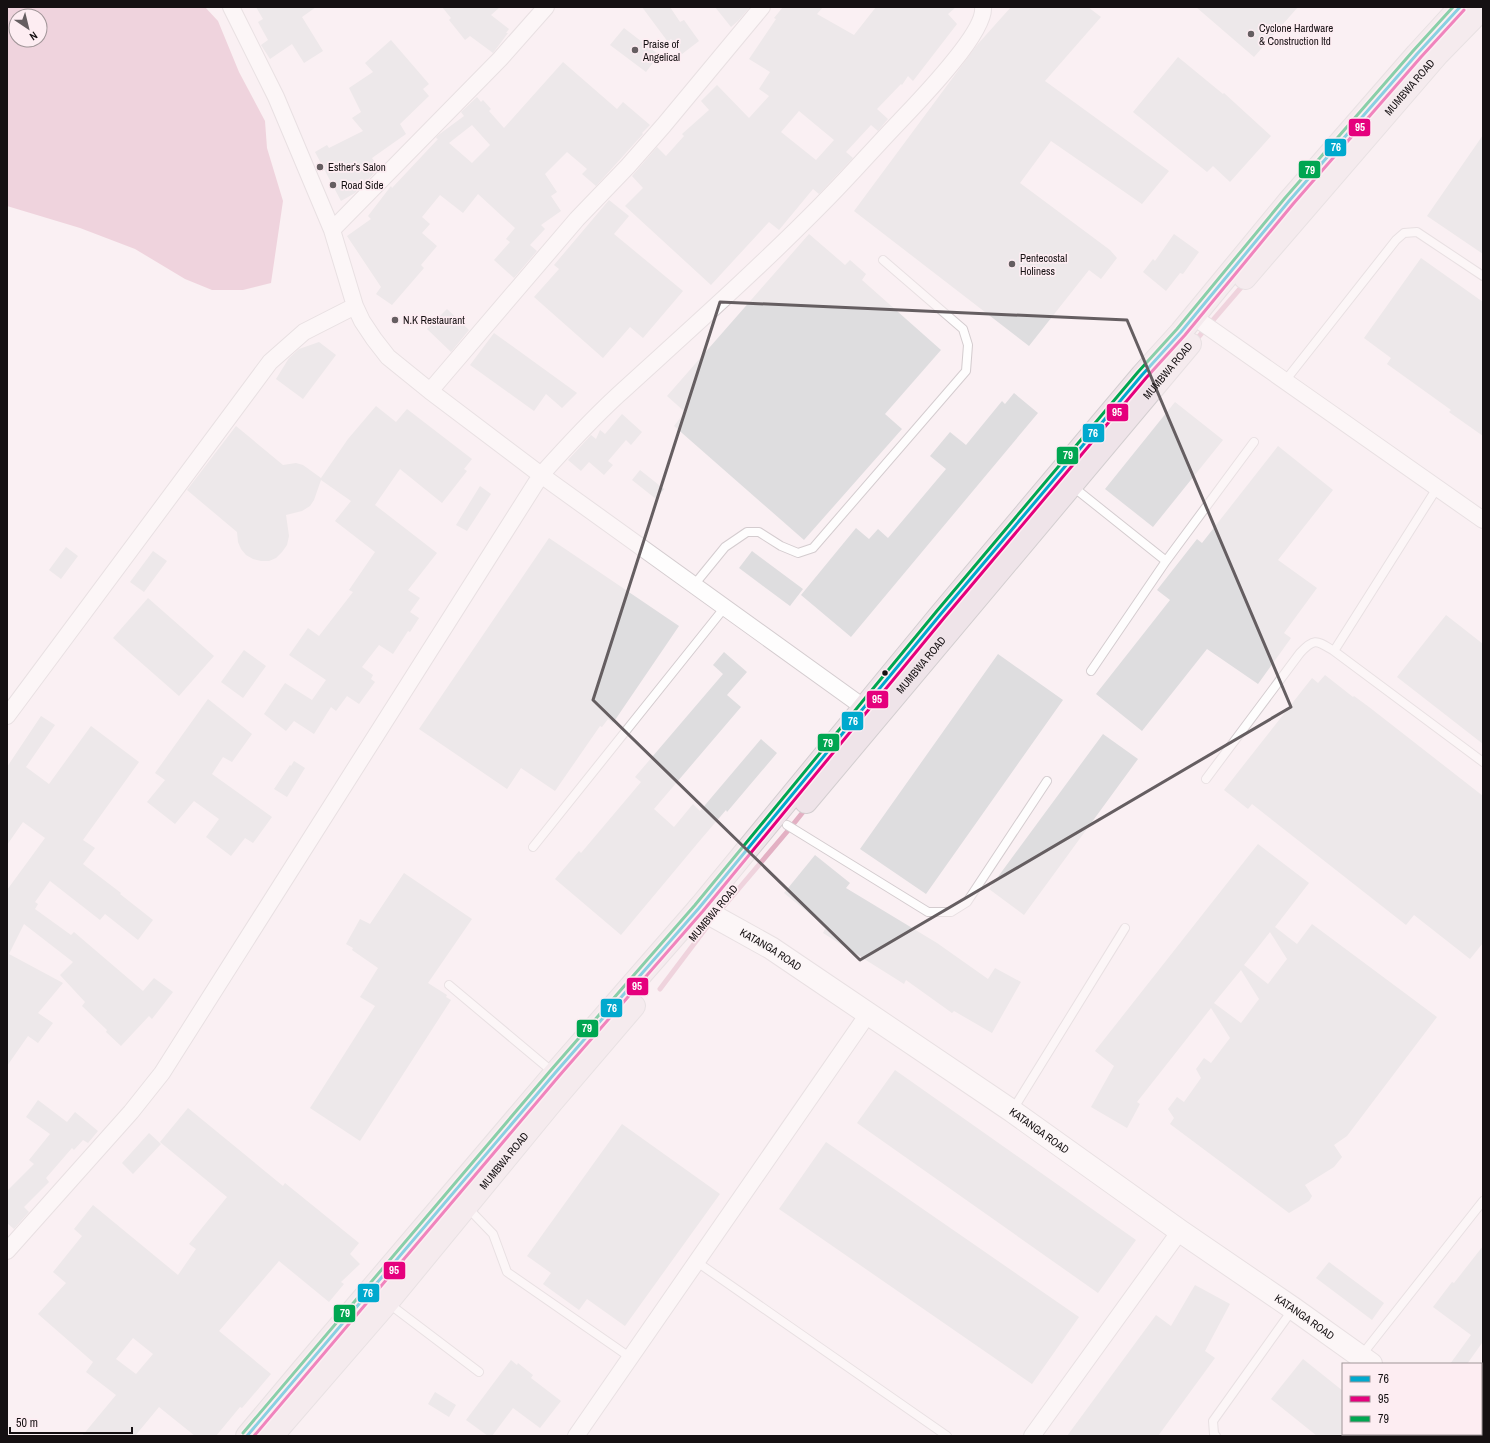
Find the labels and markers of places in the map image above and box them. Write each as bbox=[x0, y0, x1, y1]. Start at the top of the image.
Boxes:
place label: Cyclone Hardware & Construction ltd bbox=[1259, 21, 1333, 48]
marker: Cyclone Hardware & Construction ltd bbox=[1246, 29, 1256, 39]
place label: Praise of Angelical bbox=[642, 37, 680, 64]
marker: Praise of Angelical bbox=[630, 45, 640, 55]
place label: Esther's Salon bbox=[328, 160, 386, 174]
marker: Esther's Salon bbox=[315, 162, 325, 172]
place label: Road Side bbox=[341, 178, 384, 192]
marker: Road Side bbox=[328, 180, 338, 190]
place label: Pentecostal Holiness bbox=[1020, 251, 1067, 278]
marker: Pentecostal Holiness bbox=[1007, 259, 1017, 269]
place label: N.K Restaurant bbox=[403, 313, 465, 327]
marker: N.K Restaurant bbox=[390, 315, 400, 325]
unlabelled marker bbox=[880, 668, 890, 678]

